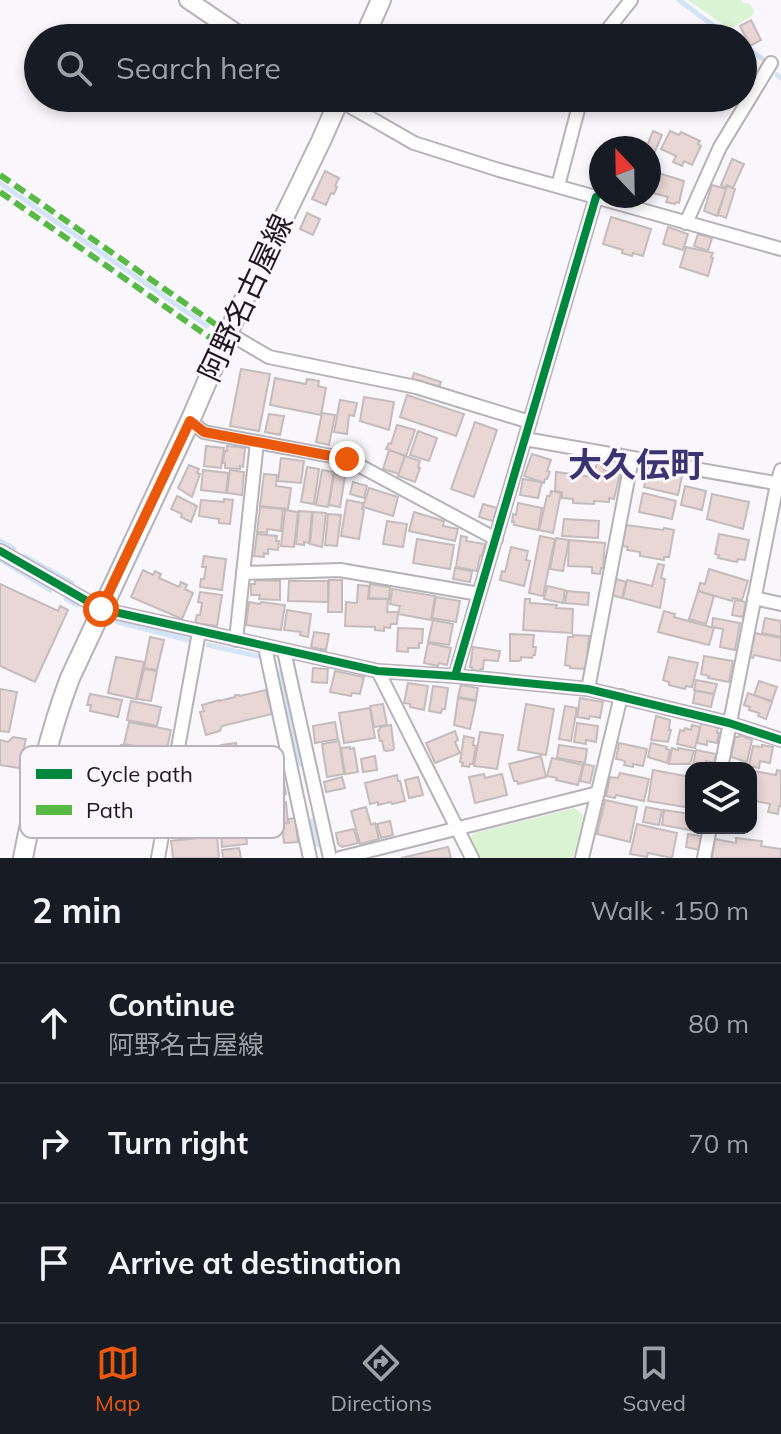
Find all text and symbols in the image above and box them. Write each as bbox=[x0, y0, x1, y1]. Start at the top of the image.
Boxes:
search box bbox=[24, 24, 757, 112]
icon: search bbox=[52, 46, 96, 90]
text: Search here bbox=[116, 49, 281, 87]
north arrow bbox=[589, 136, 661, 208]
street label: 阿野名古屋線 bbox=[190, 208, 300, 387]
route end bbox=[329, 441, 365, 477]
district label: 大久伝町 bbox=[568, 443, 704, 486]
route start bbox=[83, 591, 119, 627]
legend bbox=[20, 746, 284, 838]
text: Cycle path bbox=[86, 760, 193, 788]
map controls bbox=[685, 762, 757, 834]
button: layers bbox=[685, 762, 757, 834]
text: Path bbox=[86, 796, 134, 824]
text: 2 min bbox=[32, 889, 122, 932]
text: Walk · 150 m bbox=[590, 894, 749, 927]
text: Continue bbox=[108, 986, 235, 1024]
icon: ahead bbox=[32, 1001, 76, 1045]
text: 80 m bbox=[688, 1007, 749, 1040]
text: 阿野名古屋線 bbox=[108, 1028, 264, 1061]
icon: right bbox=[32, 1121, 76, 1165]
text: Turn right bbox=[108, 1124, 248, 1162]
text: 70 m bbox=[688, 1127, 749, 1160]
icon: arrive bbox=[32, 1241, 76, 1285]
text: Arrive at destination bbox=[108, 1244, 402, 1282]
tab: Map bbox=[95, 1341, 140, 1417]
tab: Directions bbox=[331, 1341, 432, 1417]
tab: Saved bbox=[622, 1341, 686, 1417]

